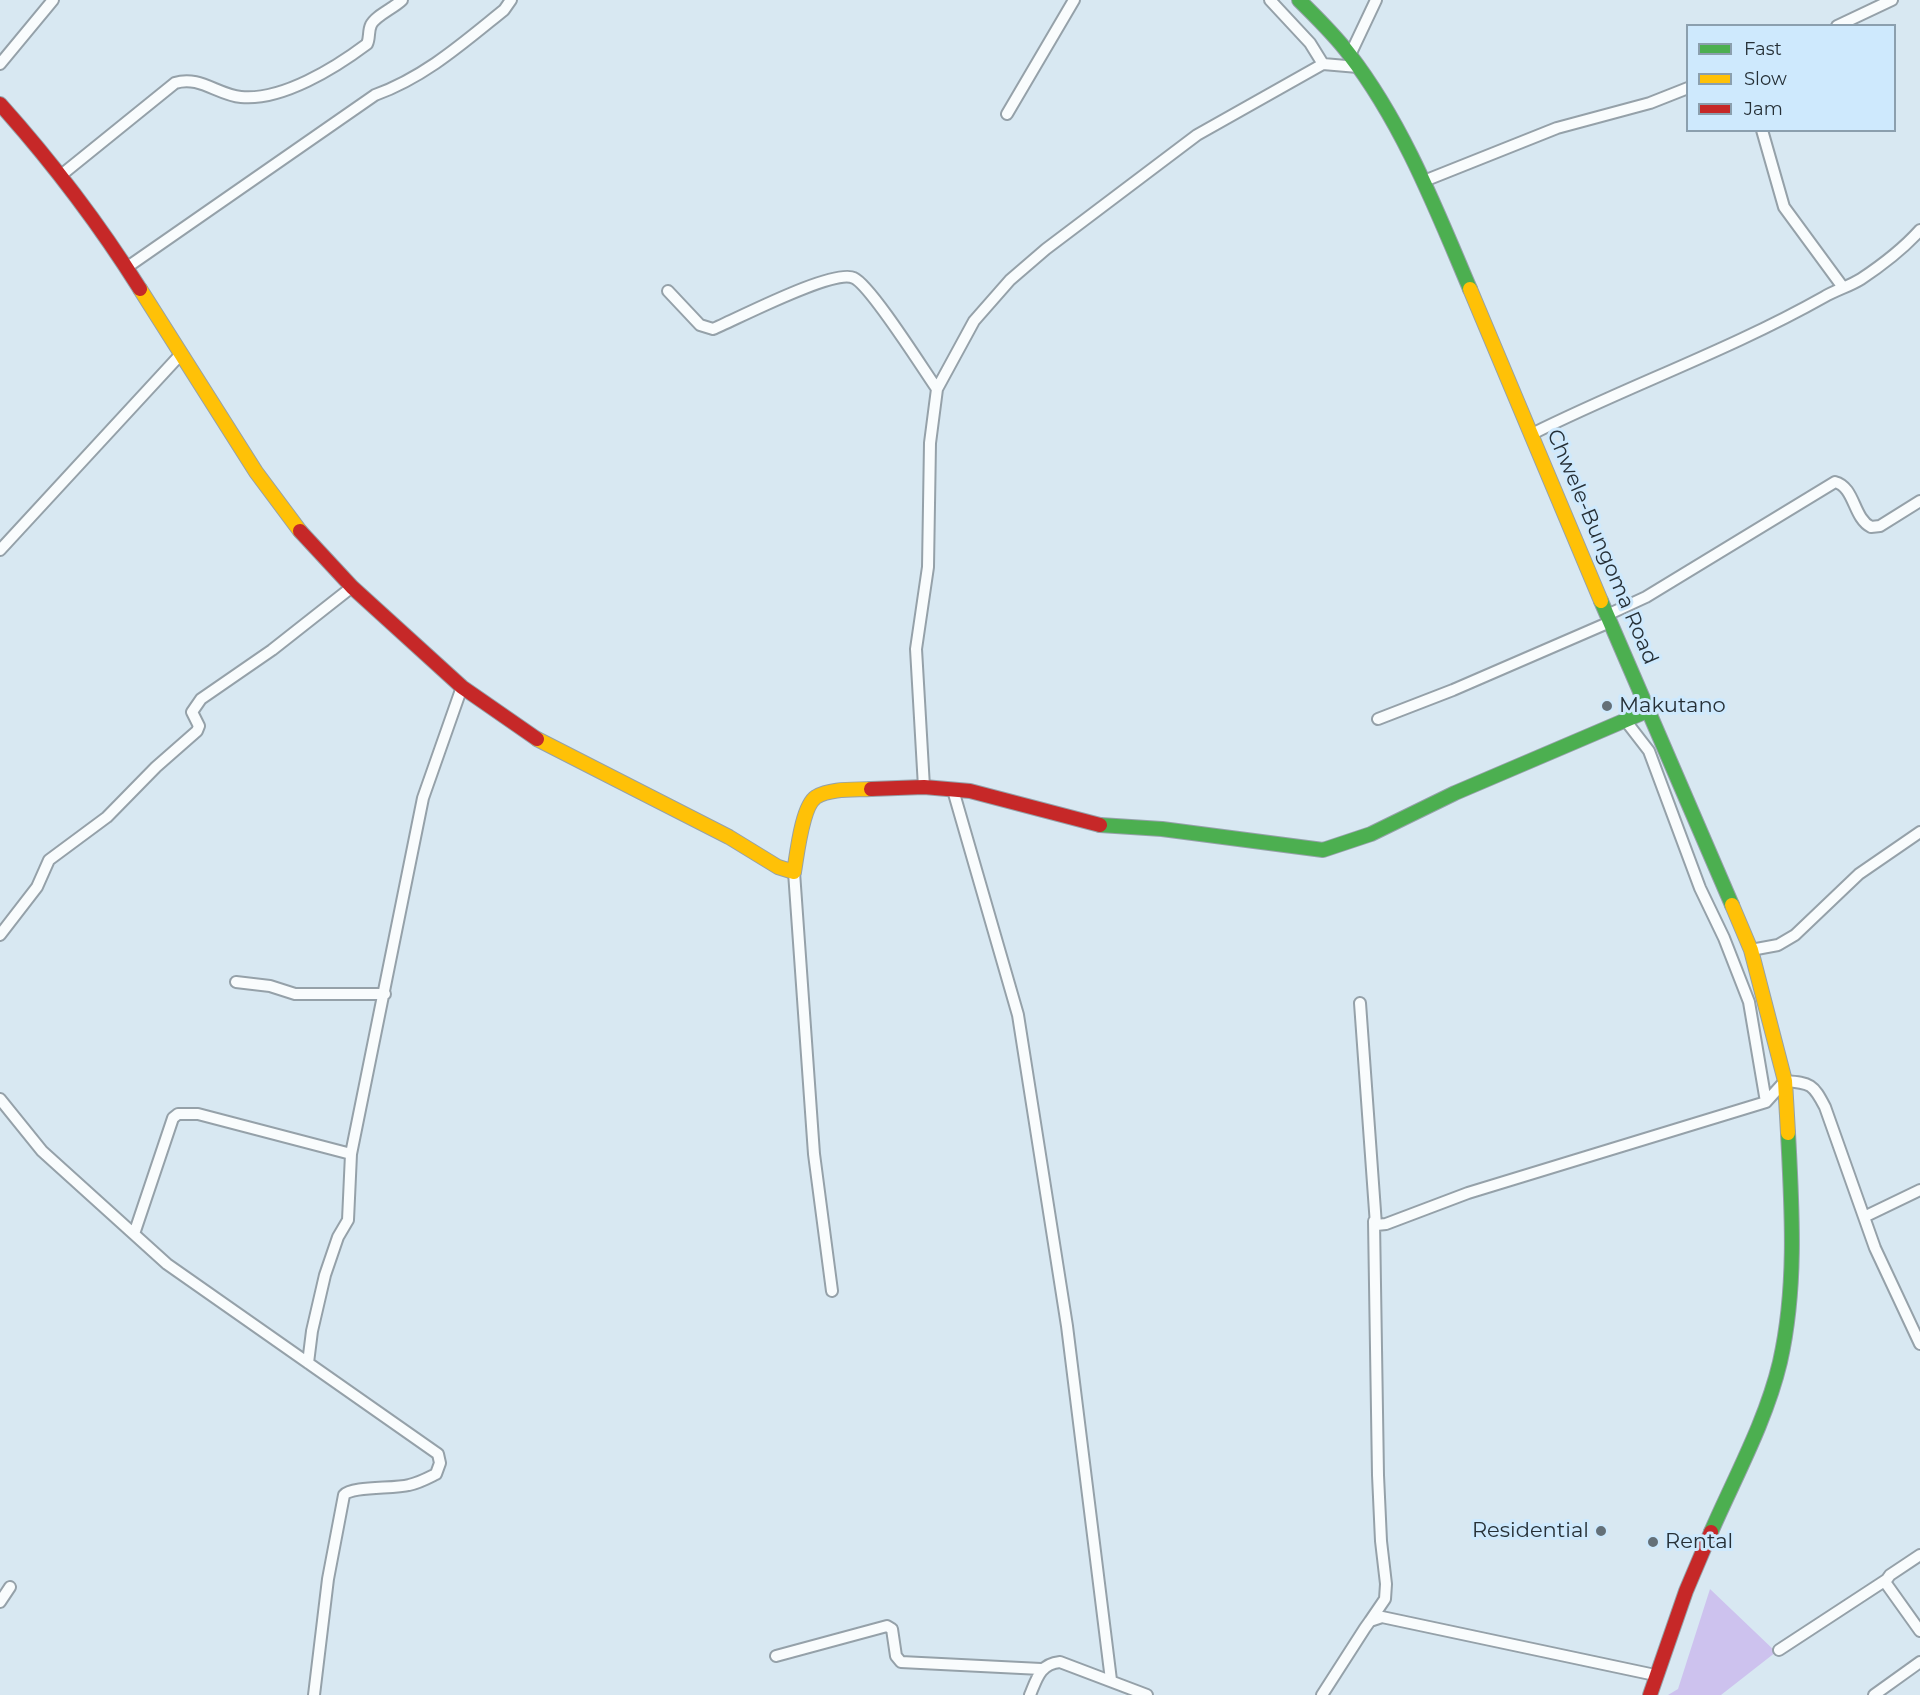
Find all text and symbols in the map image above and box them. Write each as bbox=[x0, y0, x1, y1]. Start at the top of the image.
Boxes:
legend bbox=[1686, 24, 1896, 132]
text: Fast bbox=[1744, 38, 1782, 60]
text: Slow bbox=[1744, 68, 1787, 90]
text: Jam bbox=[1744, 98, 1783, 120]
street label: Chwele-Bungoma Road bbox=[1541, 426, 1663, 668]
place label: Makutano bbox=[1619, 693, 1726, 719]
marker: Makutano bbox=[1600, 699, 1614, 713]
place label: Residential bbox=[1472, 1518, 1589, 1544]
marker: Residential bbox=[1594, 1524, 1608, 1538]
place label: Rental bbox=[1665, 1529, 1733, 1555]
marker: Rental bbox=[1646, 1535, 1660, 1549]

